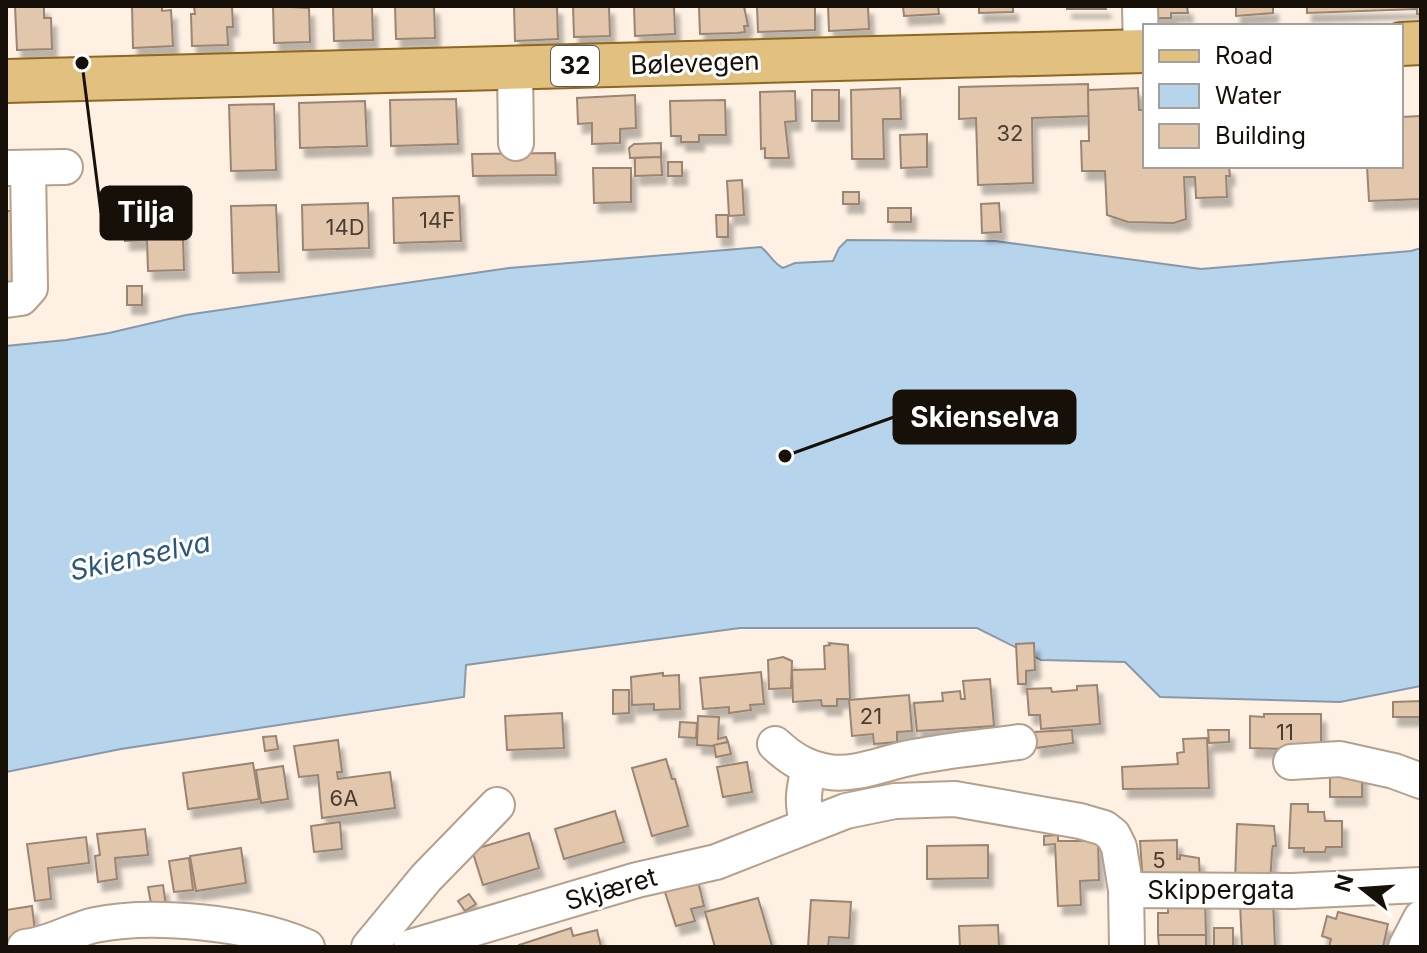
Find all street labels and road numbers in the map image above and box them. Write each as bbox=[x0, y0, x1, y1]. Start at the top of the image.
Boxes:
street label: Bølevegen bbox=[630, 45, 760, 80]
road number: 32 bbox=[551, 46, 599, 86]
street label: Skjæret bbox=[561, 861, 660, 916]
street label: Skippergata bbox=[1147, 874, 1295, 905]

